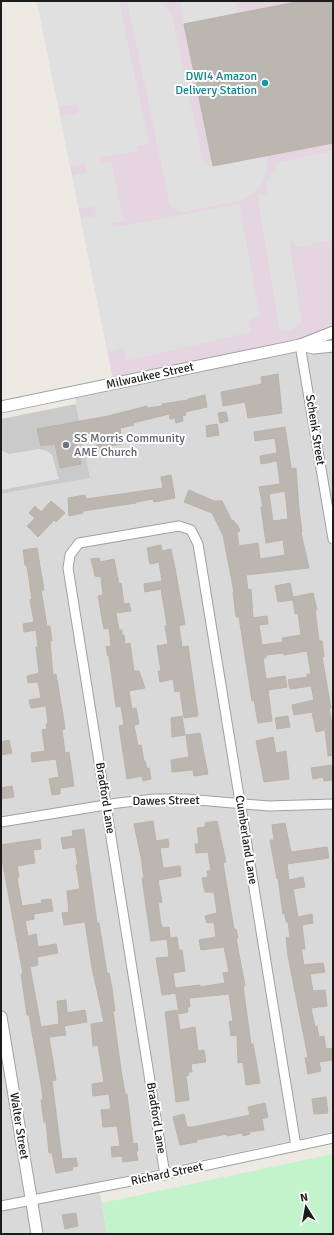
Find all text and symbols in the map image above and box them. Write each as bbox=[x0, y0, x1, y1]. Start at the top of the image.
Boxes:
place label: DWI4 Amazon Delivery Station bbox=[175, 69, 257, 98]
marker: DWI4 Amazon Delivery Station bbox=[260, 78, 270, 88]
street label: Milwaukee Street bbox=[105, 359, 195, 393]
street label: Schenk Street bbox=[302, 394, 328, 466]
place label: SS Morris Community AME Church bbox=[74, 431, 185, 460]
marker: SS Morris Community AME Church bbox=[61, 440, 71, 450]
street label: Bradford Lane bbox=[92, 761, 118, 835]
street label: Dawes Street bbox=[132, 793, 200, 809]
street label: Cumberland Lane bbox=[232, 794, 260, 886]
street label: Bradford Lane bbox=[143, 1081, 169, 1155]
street label: Walter Street bbox=[6, 1091, 32, 1161]
street label: Richard Street bbox=[130, 1159, 204, 1189]
north arrow bbox=[286, 1187, 326, 1227]
text: N bbox=[299, 1191, 309, 1205]

